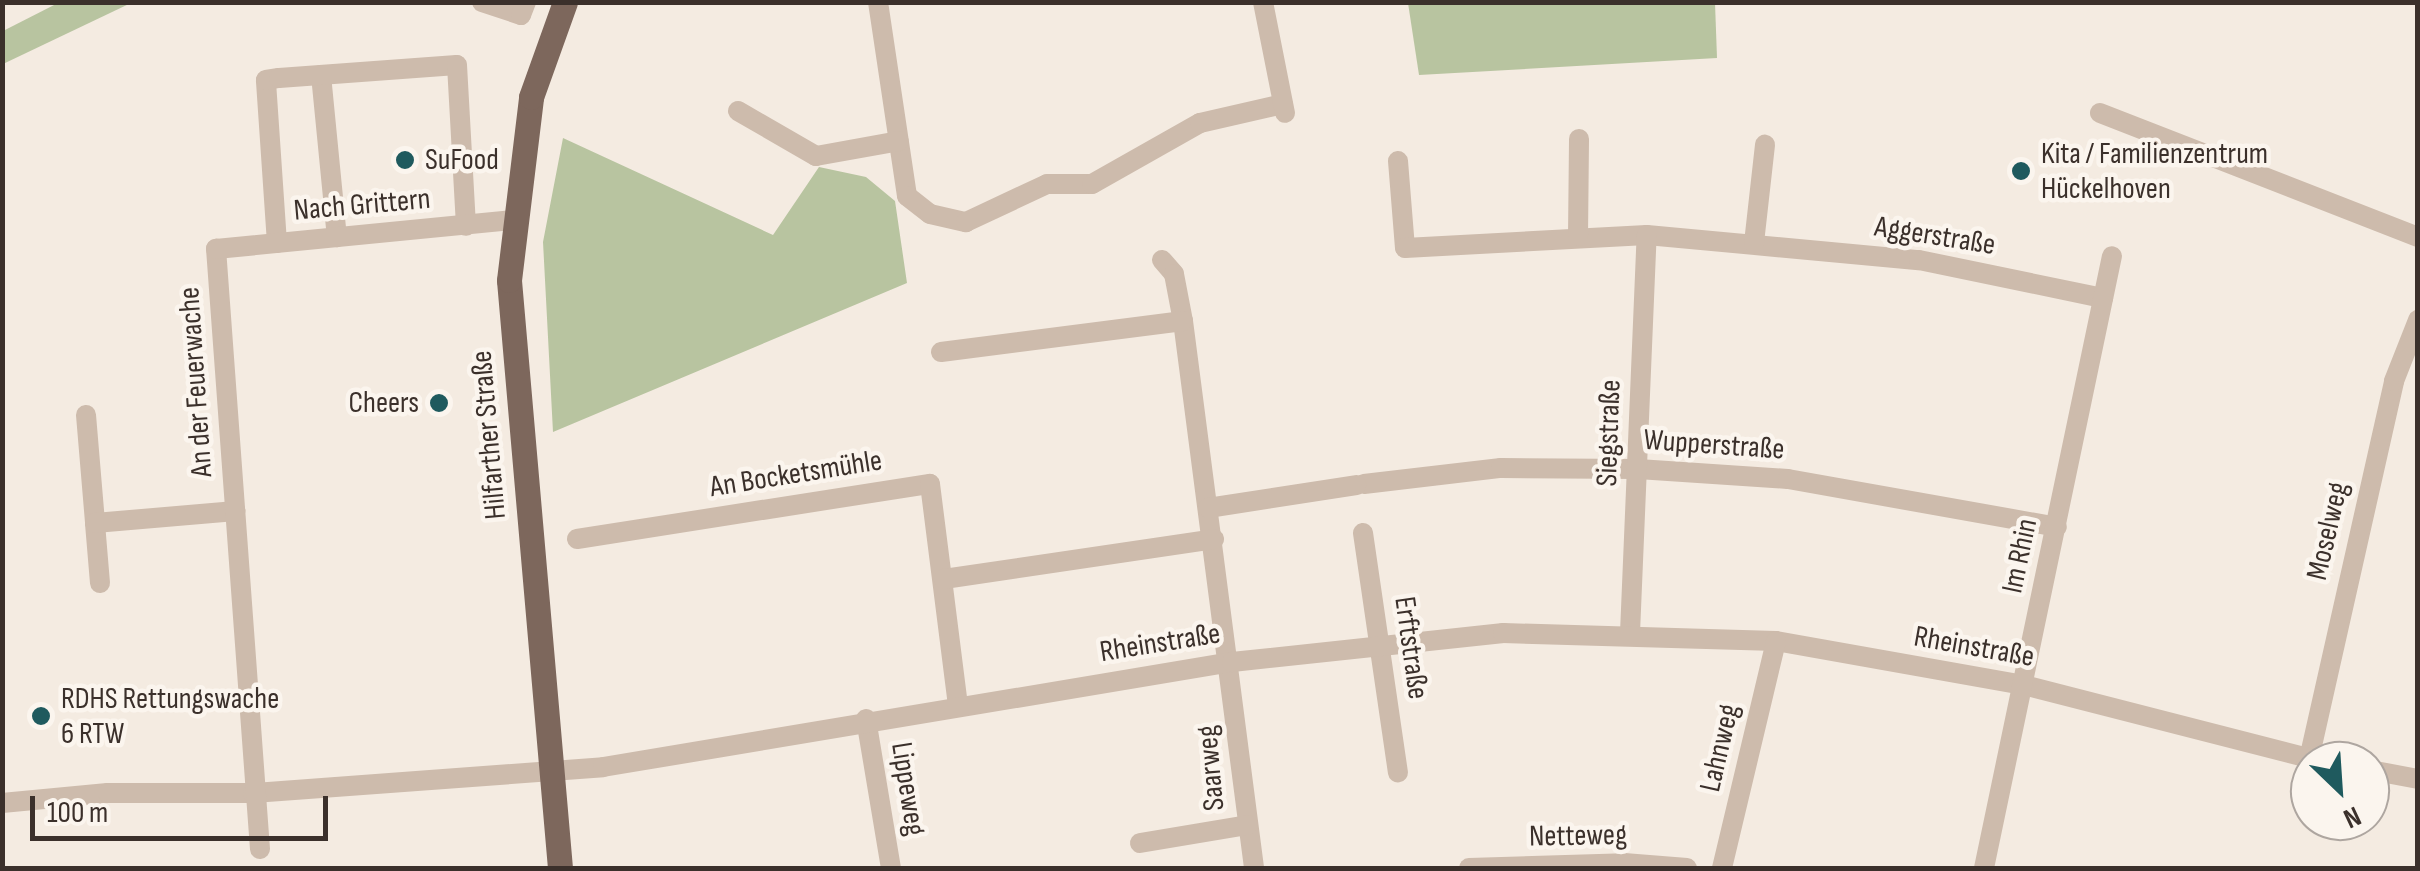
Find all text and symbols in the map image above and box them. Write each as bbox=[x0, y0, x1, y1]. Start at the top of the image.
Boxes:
place label: Kita / Familienzentrum Hückelhoven bbox=[2041, 136, 2268, 206]
place label: SuFood bbox=[425, 142, 499, 178]
marker: SuFood bbox=[394, 149, 416, 171]
marker: Kita / Familienzentrum Hückelhoven bbox=[2010, 160, 2032, 182]
street label: Nach Grittern bbox=[292, 181, 432, 229]
street label: Aggerstraße bbox=[1872, 209, 1998, 263]
street label: An der Feuerwache bbox=[171, 286, 221, 478]
street label: Hilfarther Straße bbox=[464, 349, 514, 521]
street label: Siegstraße bbox=[1589, 379, 1629, 487]
place label: Cheers bbox=[349, 385, 419, 421]
marker: Cheers bbox=[428, 392, 450, 414]
street label: Wupperstraße bbox=[1642, 422, 1786, 468]
street label: An Bocketsmühle bbox=[707, 443, 885, 505]
street label: Moselweg bbox=[2299, 479, 2357, 583]
street label: Im Rhin bbox=[1995, 515, 2045, 597]
street label: Erftstraße bbox=[1386, 594, 1436, 702]
street label: Rheinstraße bbox=[1097, 616, 1223, 670]
street label: Rheinstraße bbox=[1911, 619, 2037, 675]
place label: RDHS Rettungswache 6 RTW bbox=[61, 681, 279, 752]
street label: Lahnweg bbox=[1692, 701, 1748, 795]
marker: RDHS Rettungswache 6 RTW bbox=[30, 705, 52, 727]
street label: Saarweg bbox=[1189, 724, 1233, 812]
street label: Lippeweg bbox=[883, 740, 933, 838]
north arrow bbox=[2290, 741, 2390, 841]
scale bar bbox=[35, 776, 332, 838]
text: 100 m bbox=[47, 795, 108, 831]
text: N bbox=[2338, 799, 2366, 835]
street label: Netteweg bbox=[1529, 817, 1627, 855]

